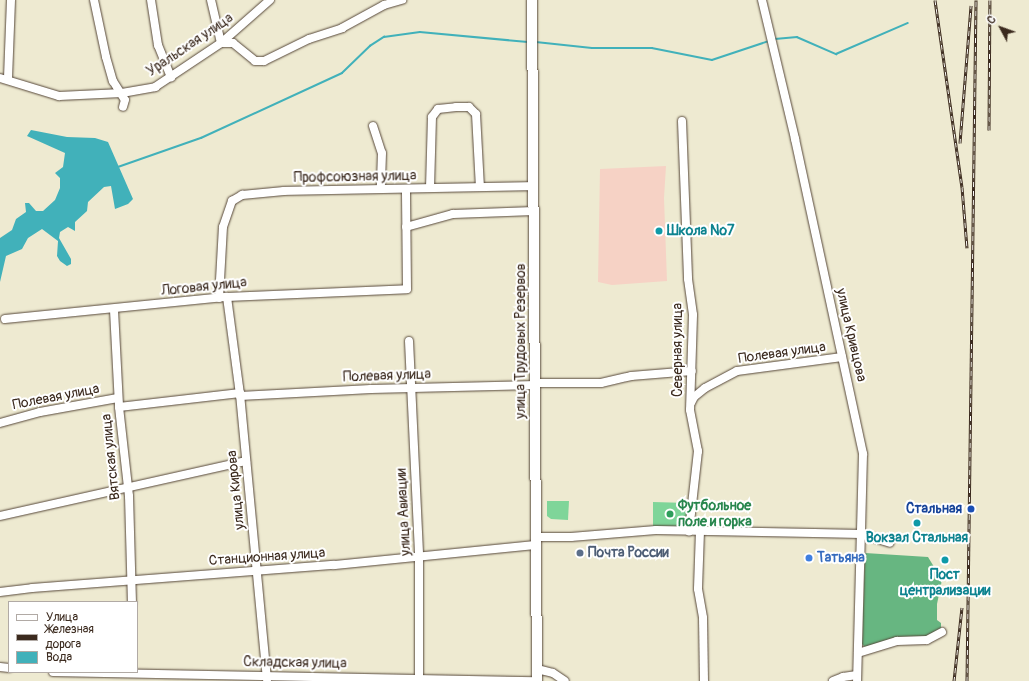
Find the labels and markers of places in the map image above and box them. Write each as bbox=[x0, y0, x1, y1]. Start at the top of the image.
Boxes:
place label: Школа №7 bbox=[667, 223, 734, 239]
marker: Школа №7 bbox=[654, 226, 664, 236]
place label: Футбольное поле и горка bbox=[678, 498, 752, 530]
place label: Стальная bbox=[906, 501, 962, 517]
marker: Стальная bbox=[965, 503, 977, 515]
marker: Футбольное поле и горка bbox=[665, 509, 675, 519]
marker: Вокзал Стальная bbox=[912, 518, 922, 528]
place label: Вокзал Стальная bbox=[866, 530, 968, 546]
place label: Почта России bbox=[588, 545, 669, 561]
marker: Почта России bbox=[575, 548, 585, 558]
place label: Татьяна bbox=[817, 550, 865, 566]
marker: Татьяна bbox=[804, 553, 814, 563]
marker: Пост централизации bbox=[940, 555, 950, 565]
place label: Пост централизации bbox=[900, 567, 990, 600]

